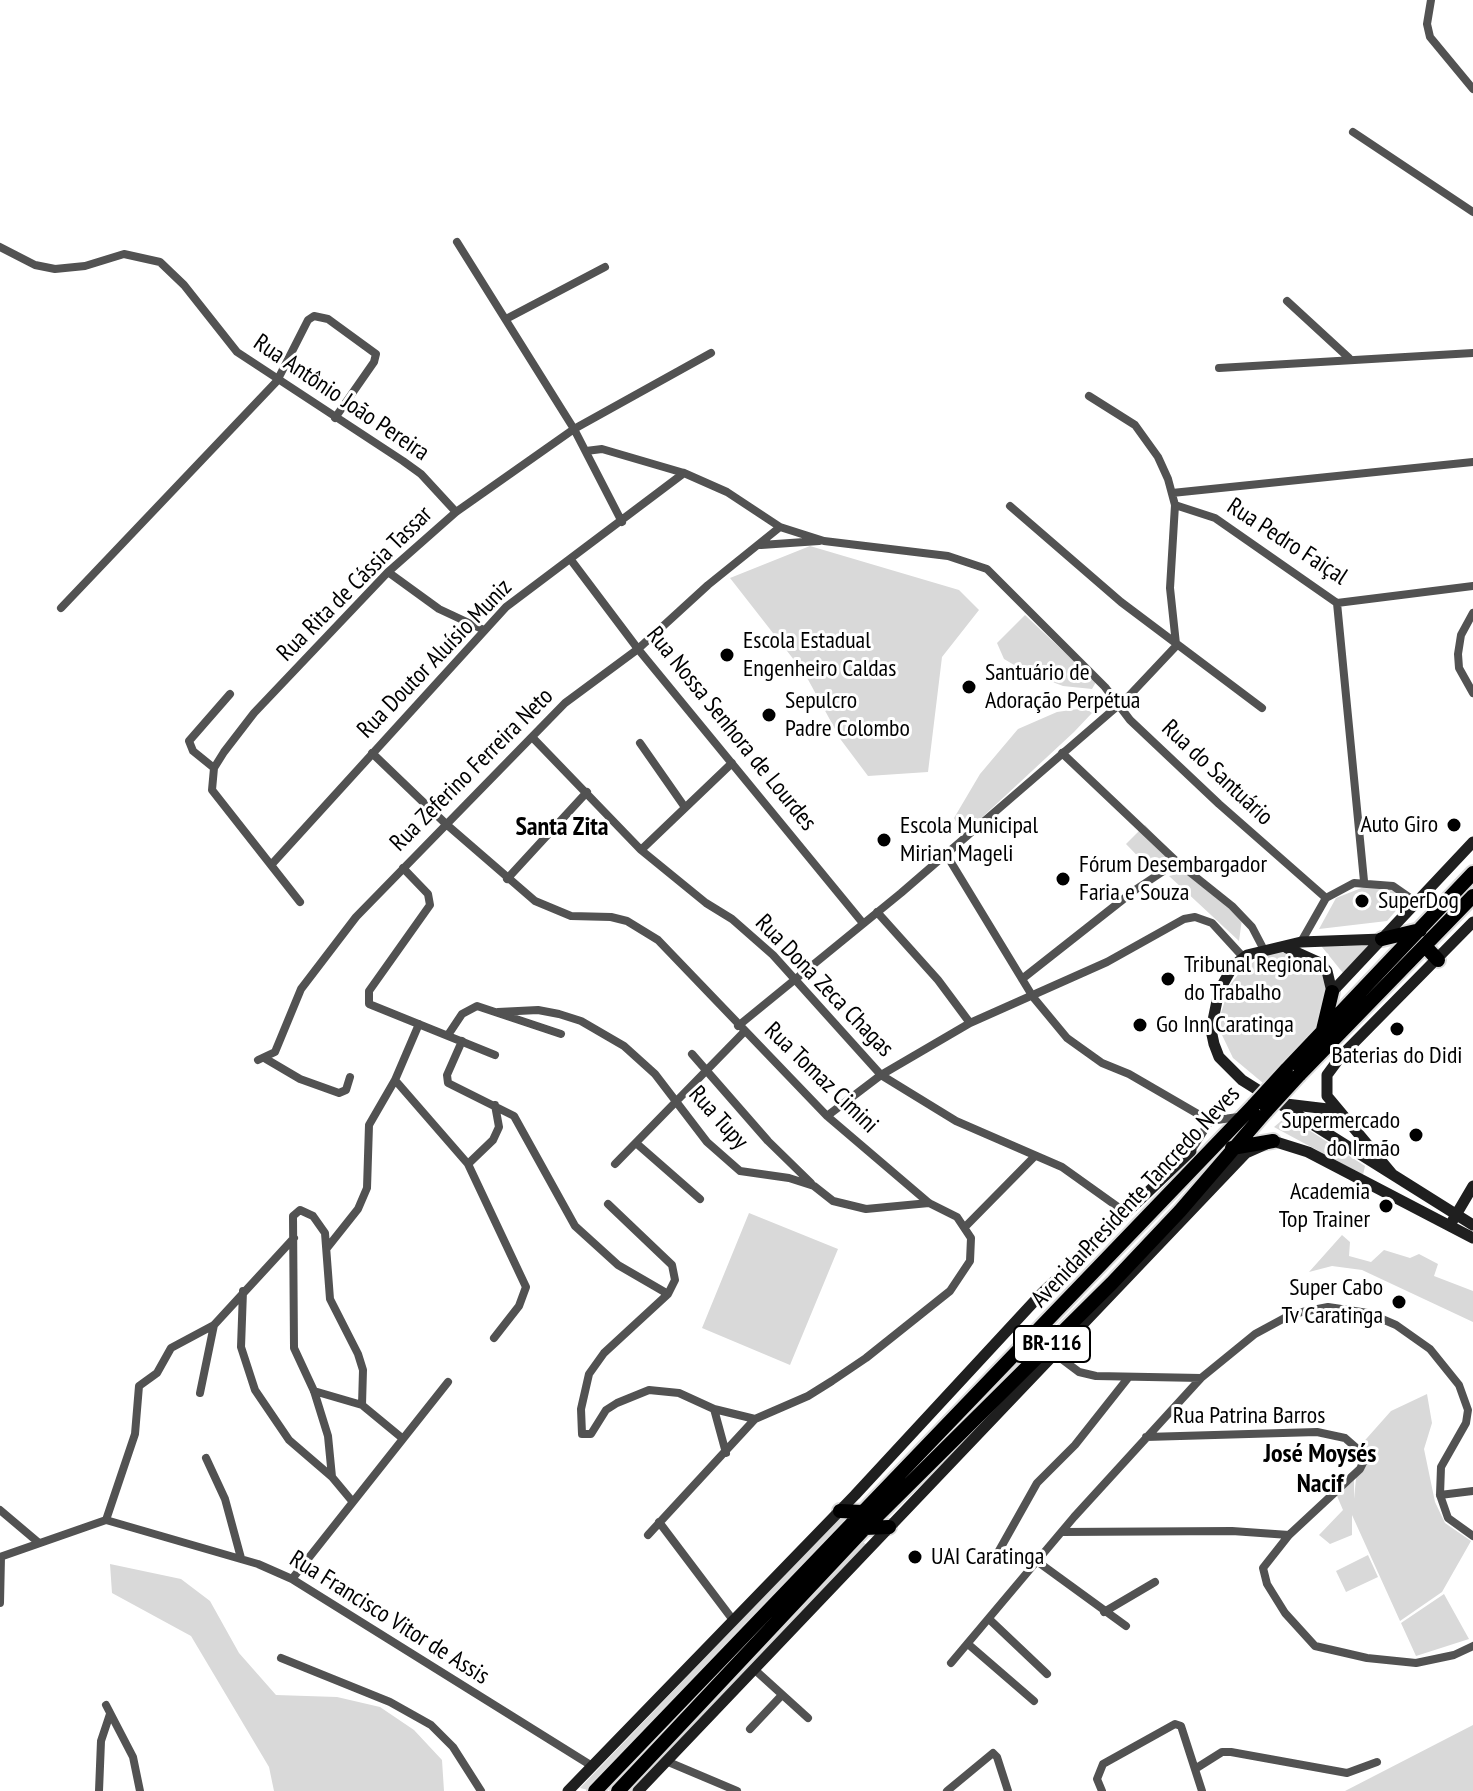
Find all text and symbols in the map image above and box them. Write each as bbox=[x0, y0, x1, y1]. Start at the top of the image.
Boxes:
street label: Rua Antônio João Pereira bbox=[248, 329, 434, 467]
street label: Rua Pedro Faiçal bbox=[1221, 492, 1353, 592]
street label: Rua Rita de Cássia Tassar bbox=[271, 500, 439, 668]
street label: Rua Doutor Aluísio Muniz bbox=[352, 574, 518, 744]
street label: Rua Nossa Senhora de Lourdes bbox=[640, 621, 822, 837]
place label: Escola Estadual Engenheiro Caldas bbox=[743, 627, 896, 683]
marker: Escola Estadual Engenheiro Caldas bbox=[718, 646, 736, 664]
place label: Santuário de Adoração Perpétua bbox=[985, 659, 1140, 715]
marker: Santuário de Adoração Perpétua bbox=[960, 678, 978, 696]
street label: Rua Zeferino Ferreira Neto bbox=[384, 682, 560, 858]
place label: Sepulcro Padre Colombo bbox=[785, 687, 910, 743]
marker: Sepulcro Padre Colombo bbox=[760, 706, 778, 724]
street label: Rua do Santuário bbox=[1155, 714, 1279, 832]
place label: Auto Giro bbox=[1360, 811, 1438, 839]
district label: Santa Zita bbox=[515, 812, 609, 844]
place label: Escola Municipal Mirian Mageli bbox=[900, 812, 1038, 868]
marker: Auto Giro bbox=[1445, 816, 1463, 834]
marker: Escola Municipal Mirian Mageli bbox=[875, 831, 893, 849]
place label: Fórum Desembargador Faria e Souza bbox=[1079, 851, 1267, 907]
marker: Fórum Desembargador Faria e Souza bbox=[1054, 870, 1072, 888]
place label: SuperDog bbox=[1378, 887, 1459, 915]
marker: SuperDog bbox=[1353, 892, 1371, 910]
street label: Rua Dona Zeca Chagas bbox=[749, 909, 899, 1063]
place label: Tribunal Regional do Trabalho bbox=[1184, 951, 1328, 1007]
marker: Tribunal Regional do Trabalho bbox=[1159, 970, 1177, 988]
place label: Go Inn Caratinga bbox=[1156, 1011, 1294, 1039]
marker: Go Inn Caratinga bbox=[1131, 1016, 1149, 1034]
street label: Rua Tomaz Cimini bbox=[758, 1017, 884, 1139]
marker: Baterias do Didi bbox=[1388, 1020, 1406, 1038]
place label: Baterias do Didi bbox=[1331, 1042, 1463, 1070]
street label: Avenida Presidente Tancredo Neves bbox=[1026, 1080, 1246, 1314]
street label: Rua Tupy bbox=[682, 1081, 754, 1155]
place label: Supermercado do Irmão bbox=[1281, 1107, 1400, 1163]
marker: Supermercado do Irmão bbox=[1407, 1126, 1425, 1144]
place label: Academia Top Trainer bbox=[1279, 1178, 1370, 1234]
marker: Academia Top Trainer bbox=[1377, 1197, 1395, 1215]
place label: Super Cabo Tv Caratinga bbox=[1282, 1274, 1383, 1330]
marker: Super Cabo Tv Caratinga bbox=[1390, 1293, 1408, 1311]
road number: BR-116 bbox=[1014, 1326, 1090, 1362]
street label: Rua Patrina Barros bbox=[1173, 1402, 1325, 1430]
district label: José Moysés Nacif bbox=[1264, 1439, 1376, 1500]
place label: UAI Caratinga bbox=[931, 1543, 1044, 1571]
street label: Rua Francisco Vitor de Assis bbox=[284, 1545, 494, 1691]
marker: UAI Caratinga bbox=[906, 1548, 924, 1566]

